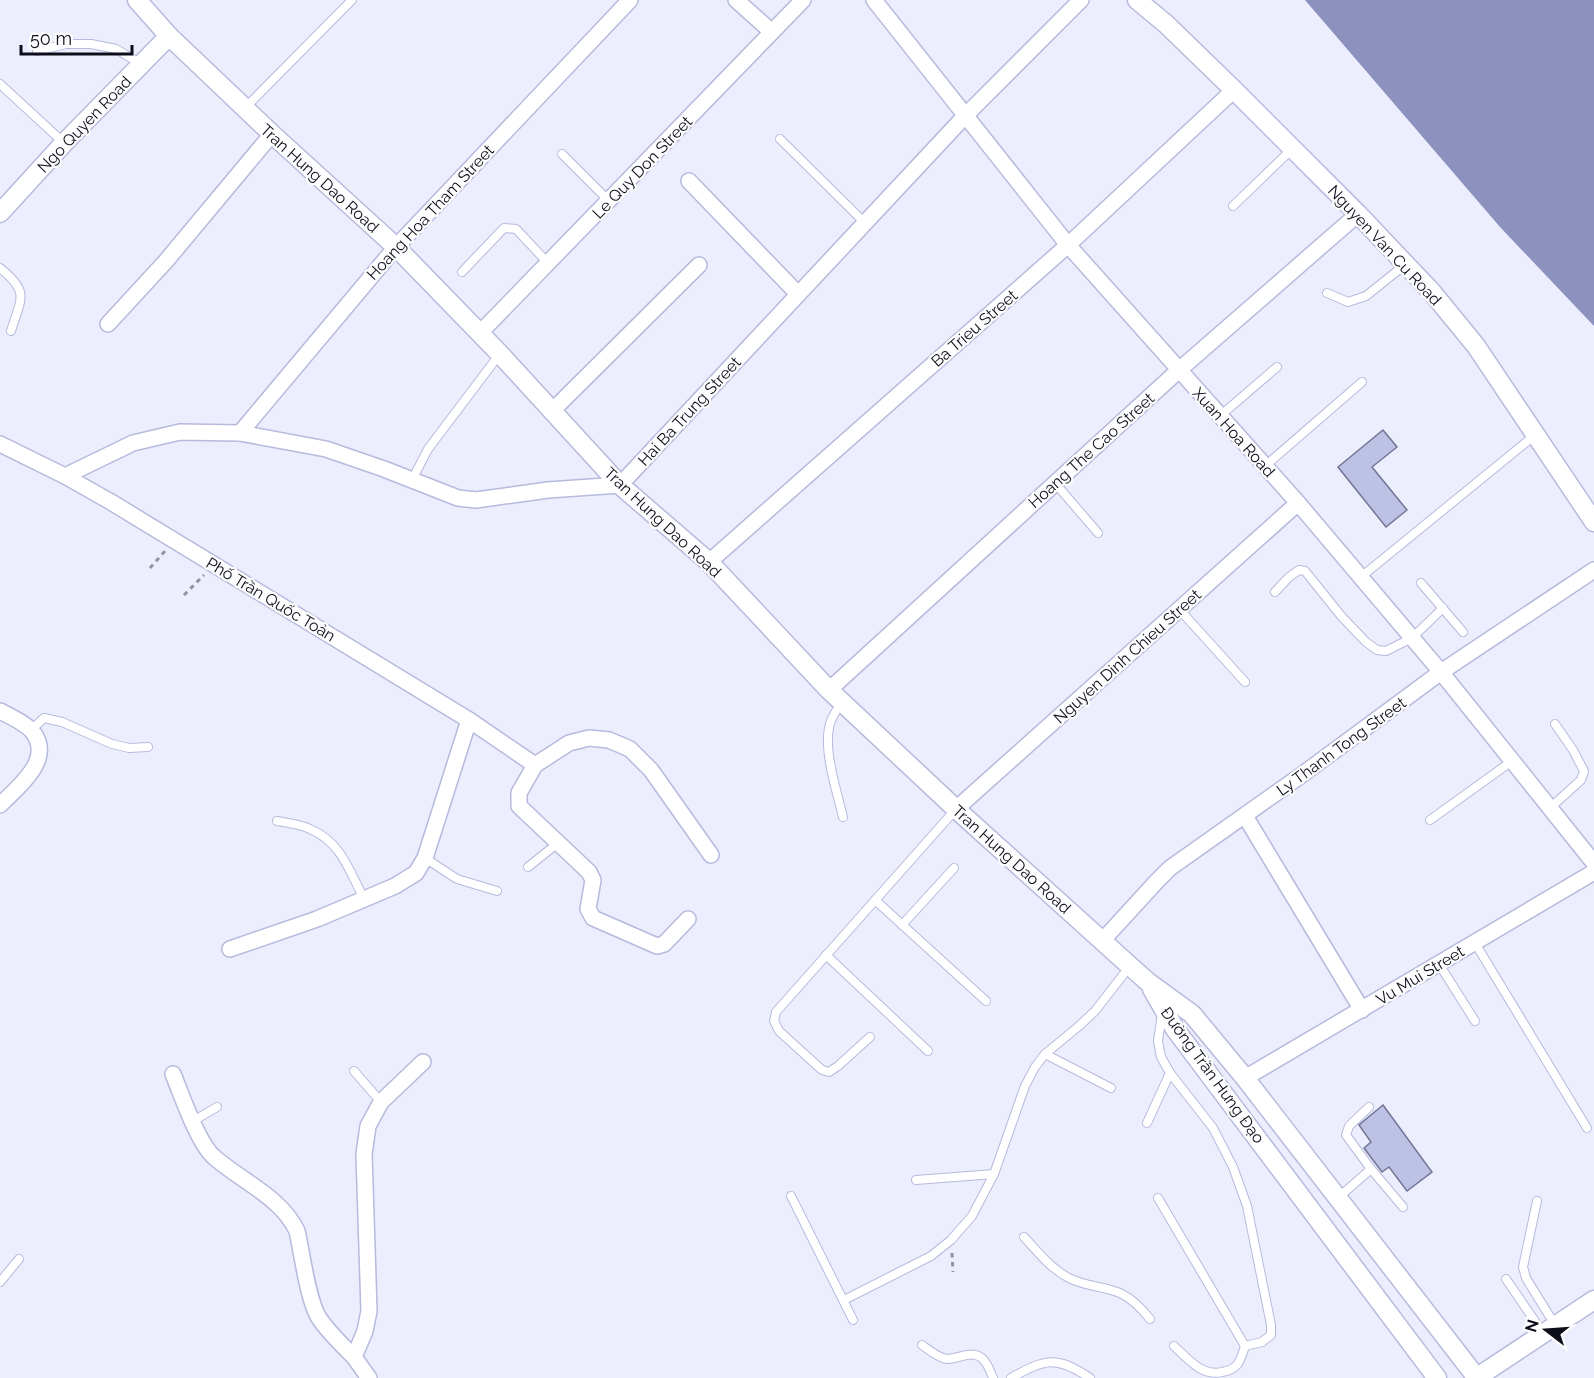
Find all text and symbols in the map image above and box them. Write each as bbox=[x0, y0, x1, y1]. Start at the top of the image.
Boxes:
scale bar bbox=[21, 18, 132, 56]
text: 50 m bbox=[30, 28, 72, 49]
street label: Ngo Quyen Road bbox=[33, 72, 135, 177]
street label: Le Quy Don Street bbox=[589, 112, 697, 223]
street label: Tran Hung Dao Road bbox=[257, 120, 383, 237]
street label: Hoang Hoa Tham Street bbox=[363, 140, 498, 284]
street label: Nguyen Van Cu Road bbox=[1324, 181, 1445, 309]
street label: Ba Trieu Street bbox=[927, 285, 1022, 371]
street label: Hai Ba Trung Street bbox=[634, 352, 745, 470]
street label: Xuan Hoa Road bbox=[1188, 384, 1279, 481]
street label: Hoang The Cao Street bbox=[1024, 388, 1159, 512]
street label: Tran Hung Dao Road bbox=[600, 463, 725, 581]
street label: Phố Trần Quốc Toản bbox=[203, 553, 339, 646]
street label: Nguyen Dinh Chieu Street bbox=[1050, 585, 1205, 728]
street label: Ly Thanh Tong Street bbox=[1273, 693, 1410, 800]
street label: Tran Hung Dao Road bbox=[949, 801, 1075, 918]
street label: Vu Mui Street bbox=[1373, 941, 1468, 1009]
street label: Đường Trần Hưng Đạo bbox=[1157, 1003, 1268, 1147]
north arrow bbox=[1516, 1300, 1576, 1360]
text: N bbox=[1521, 1317, 1543, 1334]

